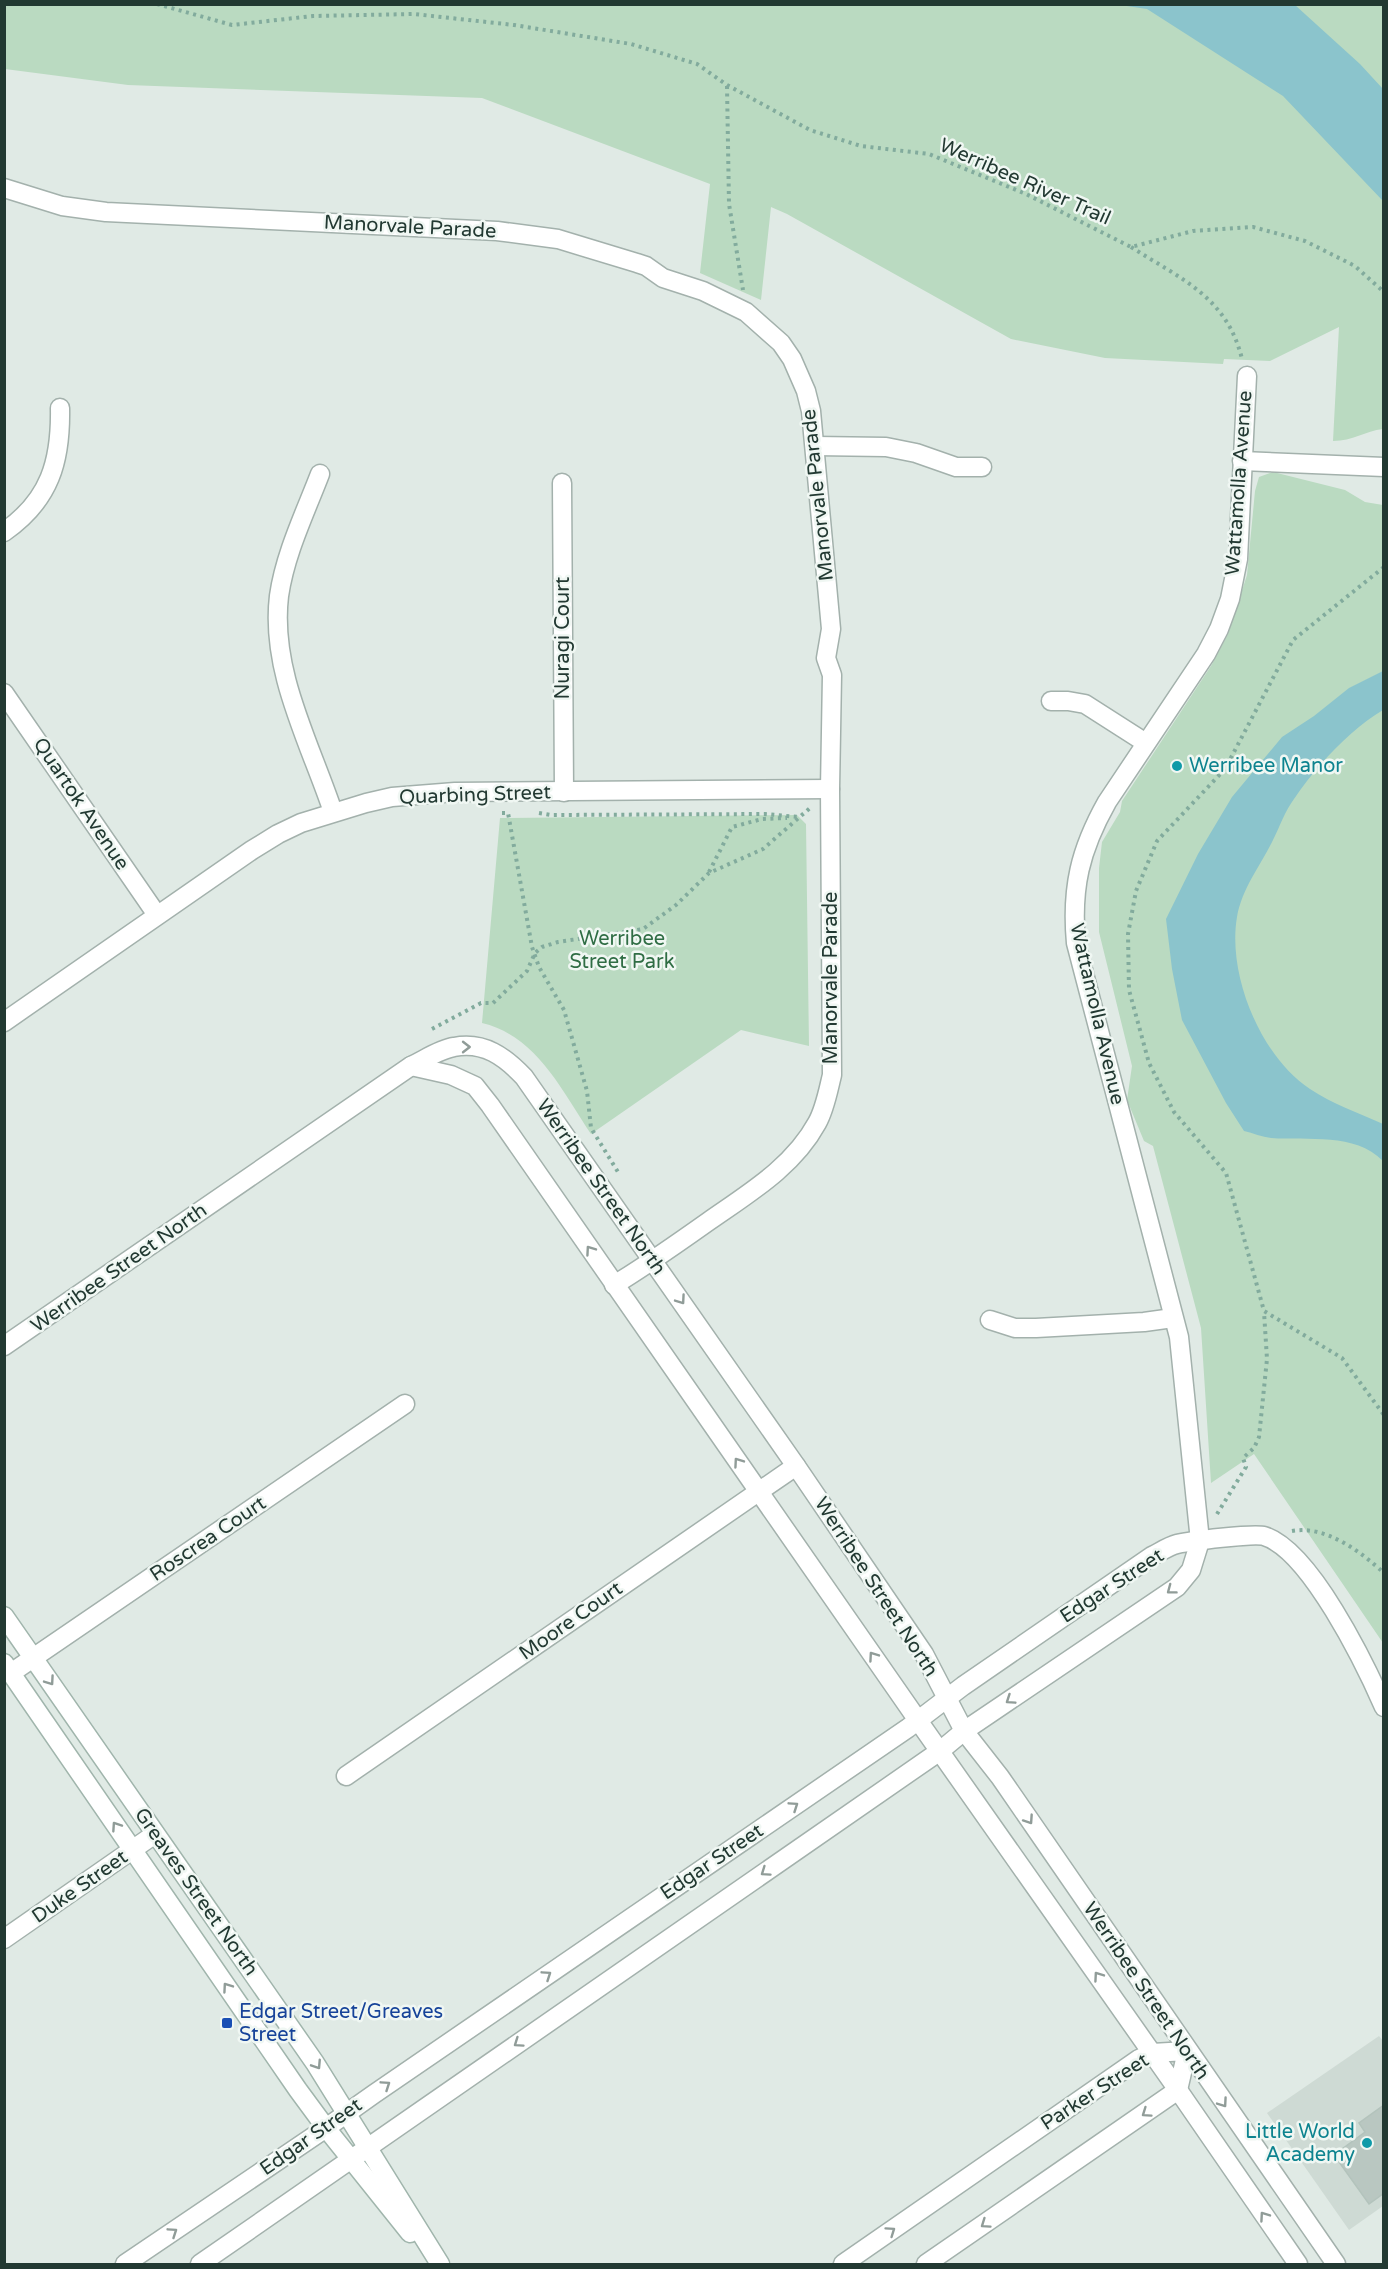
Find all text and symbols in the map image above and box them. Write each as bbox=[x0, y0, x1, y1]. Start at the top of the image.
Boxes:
street label: Werribee River Trail bbox=[936, 133, 1114, 231]
street label: Manorvale Parade bbox=[323, 210, 497, 244]
street label: Wattamolla Avenue bbox=[1221, 390, 1257, 576]
street label: Manorvale Parade bbox=[797, 408, 839, 582]
street label: Nuragi Court bbox=[551, 576, 575, 699]
street label: Quartok Avenue bbox=[28, 733, 134, 875]
place label: Werribee Manor bbox=[1189, 754, 1343, 778]
marker: Werribee Manor bbox=[1170, 759, 1184, 773]
street label: Quarbing Street bbox=[399, 780, 552, 810]
street label: Manorvale Parade bbox=[819, 892, 843, 1064]
street label: Wattamolla Avenue bbox=[1064, 921, 1130, 1107]
park label: Werribee Street Park bbox=[569, 927, 675, 974]
one-way arrow bbox=[461, 1041, 470, 1053]
street label: Werribee Street North bbox=[531, 1094, 671, 1280]
street label: Werribee Street North bbox=[26, 1198, 212, 1338]
one-way arrow bbox=[586, 1246, 597, 1257]
one-way arrow bbox=[674, 1294, 685, 1305]
one-way arrow bbox=[734, 1458, 745, 1469]
street label: Roscrea Court bbox=[145, 1491, 271, 1587]
street label: Werribee Street North bbox=[809, 1493, 943, 1681]
street label: Edgar Street bbox=[1056, 1543, 1169, 1628]
street label: Moore Court bbox=[515, 1576, 628, 1665]
one-way arrow bbox=[1167, 1582, 1178, 1593]
one-way arrow bbox=[869, 1652, 880, 1663]
one-way arrow bbox=[43, 1674, 54, 1685]
one-way arrow bbox=[1006, 1693, 1017, 1704]
one-way arrow bbox=[787, 1802, 798, 1813]
street label: Greaves Street North bbox=[129, 1804, 263, 1980]
one-way arrow bbox=[1022, 1814, 1033, 1825]
street label: Edgar Street bbox=[656, 1819, 768, 1905]
one-way arrow bbox=[112, 1822, 123, 1833]
street label: Duke Street bbox=[27, 1845, 133, 1929]
one-way arrow bbox=[761, 1865, 772, 1876]
street label: Werribee Street North bbox=[1078, 1898, 1214, 2084]
one-way arrow bbox=[540, 1971, 551, 1982]
one-way arrow bbox=[1094, 1972, 1105, 1983]
one-way arrow bbox=[223, 1982, 234, 1993]
place label: Edgar Street/Greaves Street bbox=[239, 2000, 443, 2047]
marker: Edgar Street/Greaves Street bbox=[220, 2016, 234, 2030]
one-way arrow bbox=[514, 2036, 525, 2047]
street label: Parker Street bbox=[1037, 2048, 1154, 2136]
one-way arrow bbox=[309, 2059, 320, 2070]
one-way arrow bbox=[379, 2082, 390, 2093]
street label: Edgar Street bbox=[255, 2093, 367, 2181]
one-way arrow bbox=[1216, 2096, 1227, 2107]
one-way arrow bbox=[1141, 2106, 1152, 2117]
place label: Little World Academy bbox=[1245, 2120, 1355, 2167]
marker: Little World Academy bbox=[1360, 2136, 1374, 2150]
one-way arrow bbox=[1260, 2212, 1271, 2223]
one-way arrow bbox=[981, 2217, 992, 2228]
one-way arrow bbox=[884, 2227, 895, 2238]
one-way arrow bbox=[167, 2228, 178, 2239]

